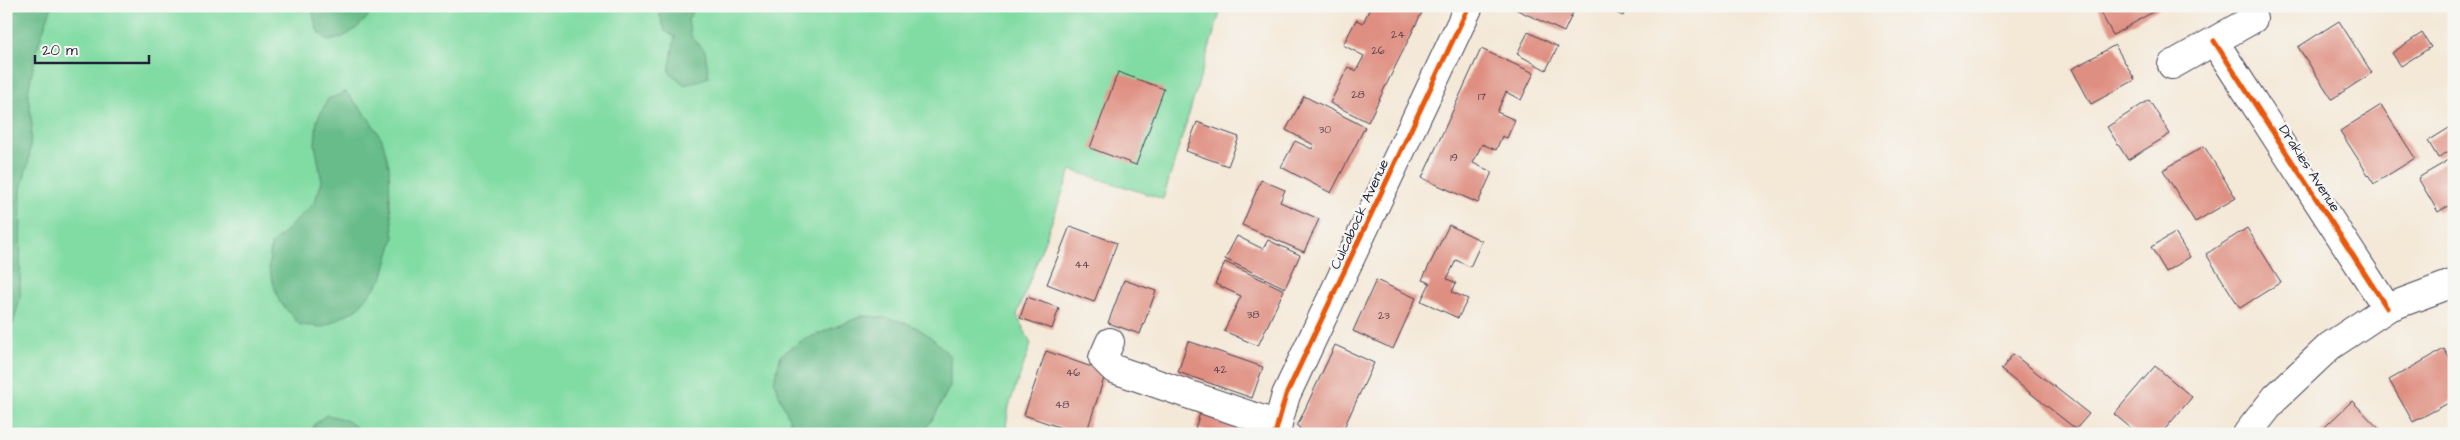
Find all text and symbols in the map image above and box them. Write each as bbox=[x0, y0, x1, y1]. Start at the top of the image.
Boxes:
house number: 24 bbox=[1391, 27, 1405, 42]
scale bar bbox=[35, 32, 149, 64]
text: 20 m bbox=[42, 40, 78, 61]
house number: 26 bbox=[1371, 43, 1385, 58]
house number: 28 bbox=[1351, 87, 1365, 102]
house number: 17 bbox=[1478, 89, 1486, 104]
street label: Drakies Avenue bbox=[2273, 121, 2345, 216]
house number: 30 bbox=[1319, 122, 1331, 137]
house number: 19 bbox=[1450, 150, 1458, 165]
street label: Culcabock Avenue bbox=[1326, 156, 1394, 273]
house number: 44 bbox=[1075, 257, 1090, 272]
house number: 38 bbox=[1247, 307, 1259, 322]
house number: 23 bbox=[1378, 308, 1390, 323]
house number: 42 bbox=[1213, 362, 1228, 377]
house number: 46 bbox=[1066, 365, 1080, 380]
house number: 48 bbox=[1055, 397, 1069, 412]

